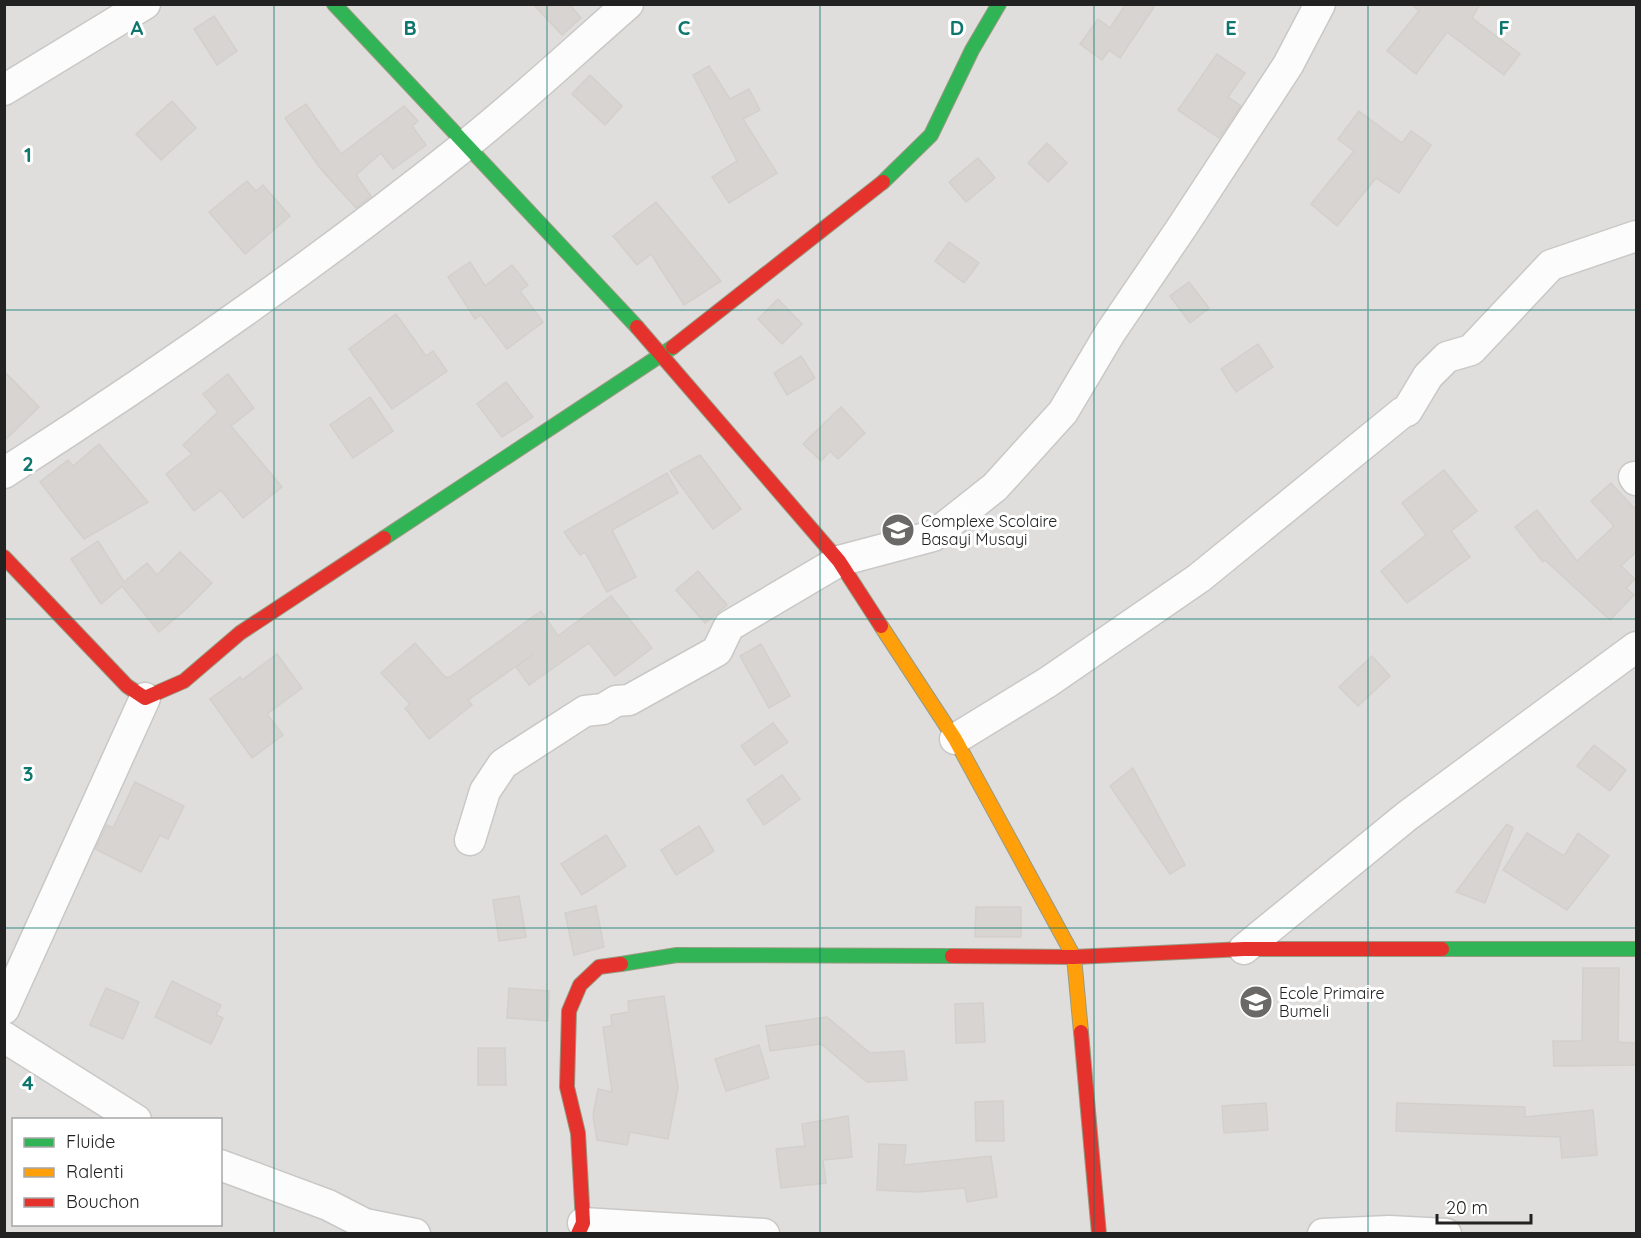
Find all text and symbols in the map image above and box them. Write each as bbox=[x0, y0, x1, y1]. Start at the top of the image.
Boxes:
text: A bbox=[131, 15, 144, 40]
text: B bbox=[403, 15, 417, 40]
text: C bbox=[678, 15, 691, 40]
text: D bbox=[950, 15, 964, 40]
text: E bbox=[1225, 15, 1237, 40]
text: F bbox=[1498, 15, 1510, 40]
text: 1 bbox=[24, 142, 32, 167]
text: 2 bbox=[22, 451, 34, 476]
place label: Complexe Scolaire Basayi Musayi bbox=[921, 511, 1057, 549]
school or university icon: Complexe Scolaire Basayi Musayi bbox=[880, 512, 916, 548]
text: 3 bbox=[23, 761, 33, 786]
place label: Ecole Primaire Bumeli bbox=[1279, 983, 1385, 1021]
school or university icon: Ecole Primaire Bumeli bbox=[1238, 984, 1274, 1020]
text: 4 bbox=[22, 1070, 34, 1095]
legend bbox=[12, 1118, 222, 1226]
text: Fluide bbox=[66, 1130, 115, 1153]
text: Ralenti bbox=[66, 1160, 124, 1183]
scale bar bbox=[1437, 1187, 1532, 1225]
text: Bouchon bbox=[66, 1190, 140, 1213]
text: 20 m bbox=[1446, 1196, 1488, 1219]

